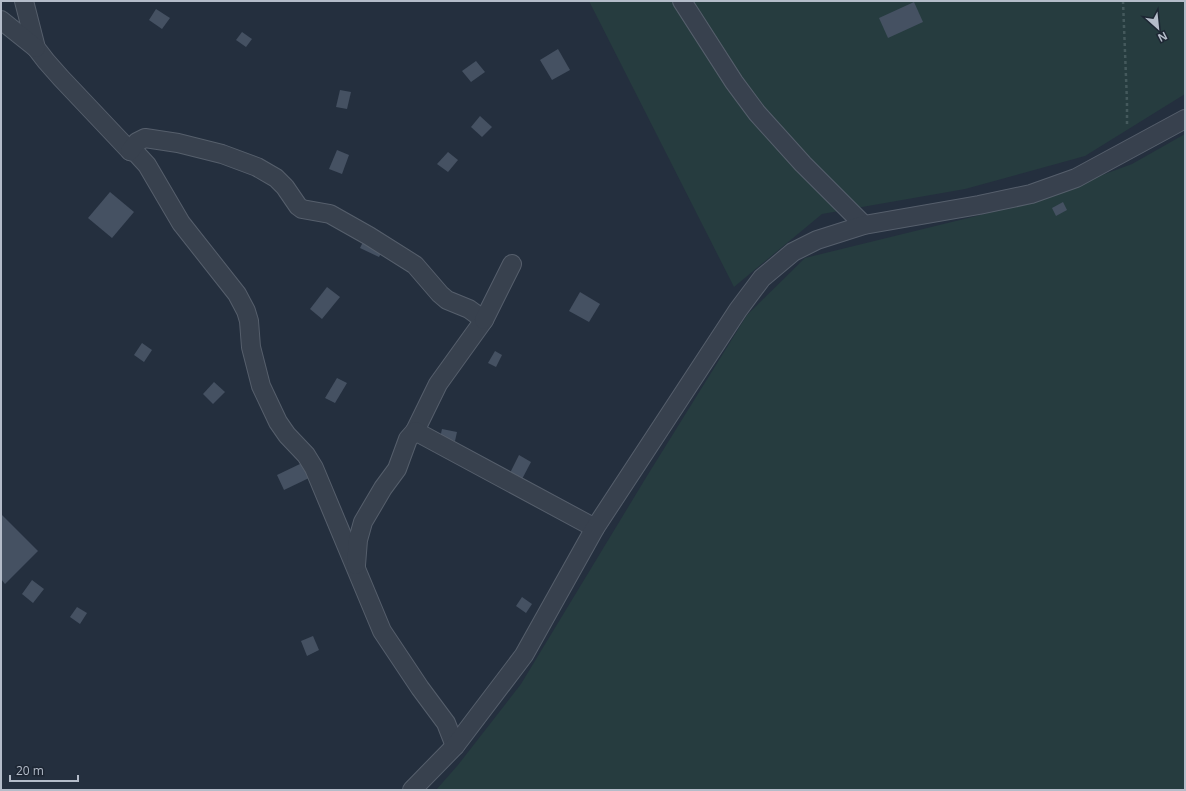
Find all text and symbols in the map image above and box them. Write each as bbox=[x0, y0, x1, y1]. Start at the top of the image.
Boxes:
north arrow bbox=[1138, 8, 1178, 48]
text: N bbox=[1155, 29, 1170, 46]
scale bar bbox=[10, 757, 78, 783]
text: 20 m bbox=[16, 762, 44, 779]

